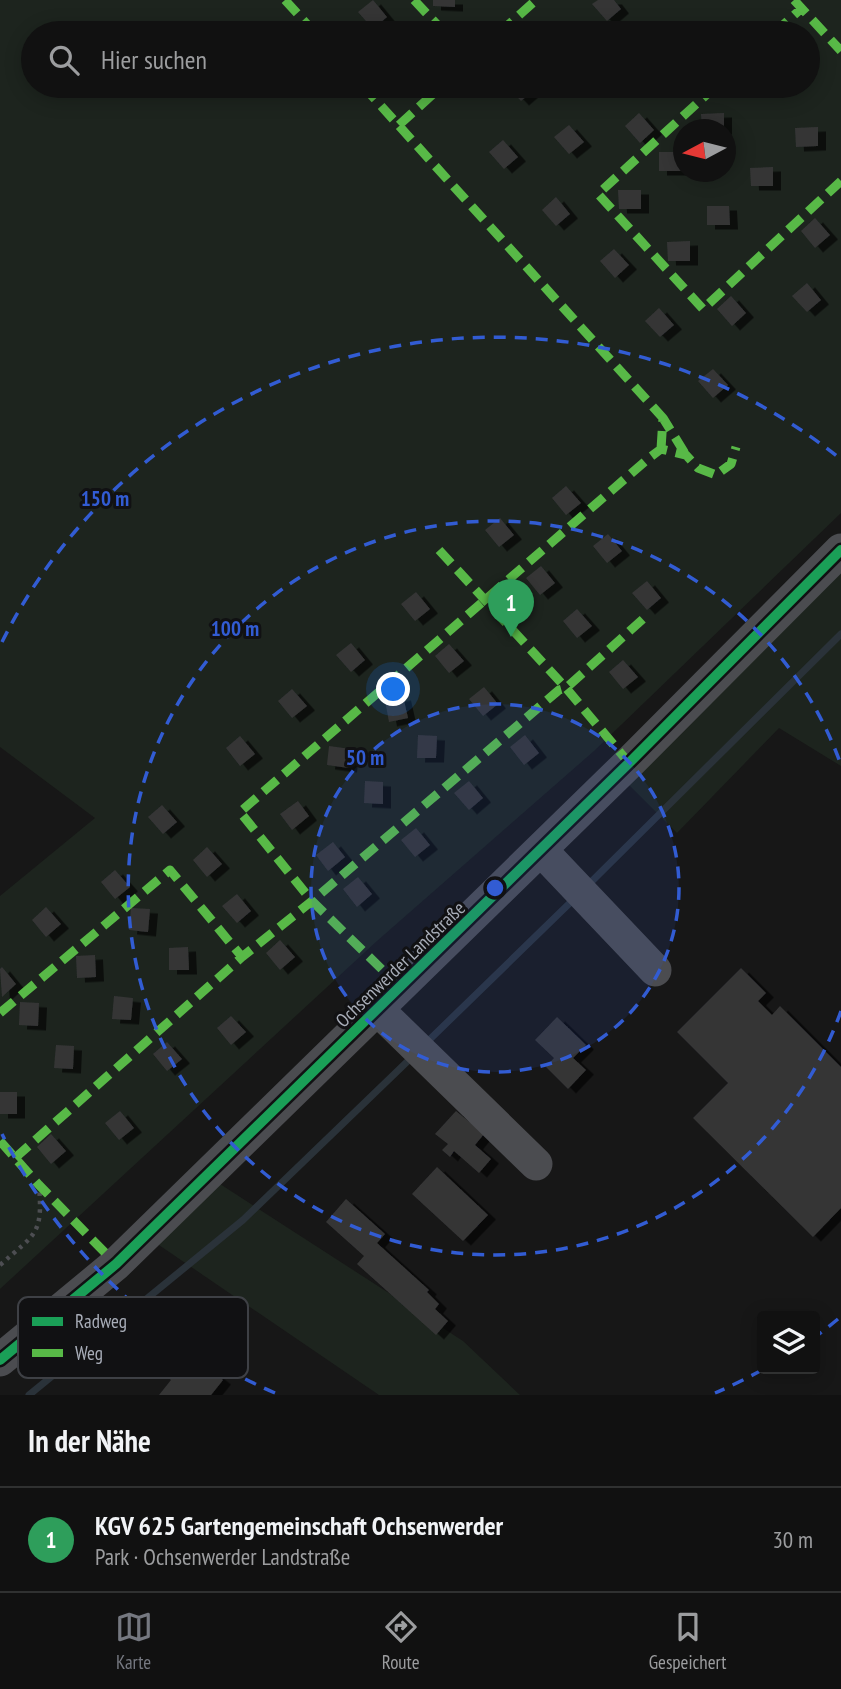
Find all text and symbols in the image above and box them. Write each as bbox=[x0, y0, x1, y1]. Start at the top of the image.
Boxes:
search box bbox=[21, 21, 820, 98]
icon: search bbox=[45, 41, 83, 79]
text: Hier suchen bbox=[101, 43, 207, 76]
north arrow bbox=[673, 119, 736, 182]
text: 150 m bbox=[81, 485, 129, 512]
pin: 1 bbox=[488, 579, 534, 637]
text: 100 m bbox=[211, 615, 259, 642]
your location bbox=[376, 672, 410, 706]
text: 50 m bbox=[346, 744, 384, 771]
centre of rings bbox=[483, 876, 507, 900]
street label: Ochsenwerder Landstraße bbox=[330, 896, 470, 1032]
legend bbox=[18, 1297, 248, 1378]
text: Radweg bbox=[75, 1309, 127, 1333]
map controls bbox=[757, 1311, 820, 1374]
button: layers bbox=[757, 1311, 820, 1374]
text: Weg bbox=[75, 1341, 103, 1365]
text: In der Nähe bbox=[28, 1421, 151, 1460]
text: KGV 625 Gartengemeinschaft Ochsenwerder bbox=[95, 1509, 503, 1542]
text: 1 bbox=[46, 1525, 57, 1554]
text: 30 m bbox=[772, 1525, 813, 1554]
text: Park · Ochsenwerder Landstraße bbox=[95, 1542, 350, 1571]
tab: Karte bbox=[115, 1608, 153, 1674]
tab: Route bbox=[382, 1608, 420, 1674]
tab: Gespeichert bbox=[649, 1608, 726, 1674]

